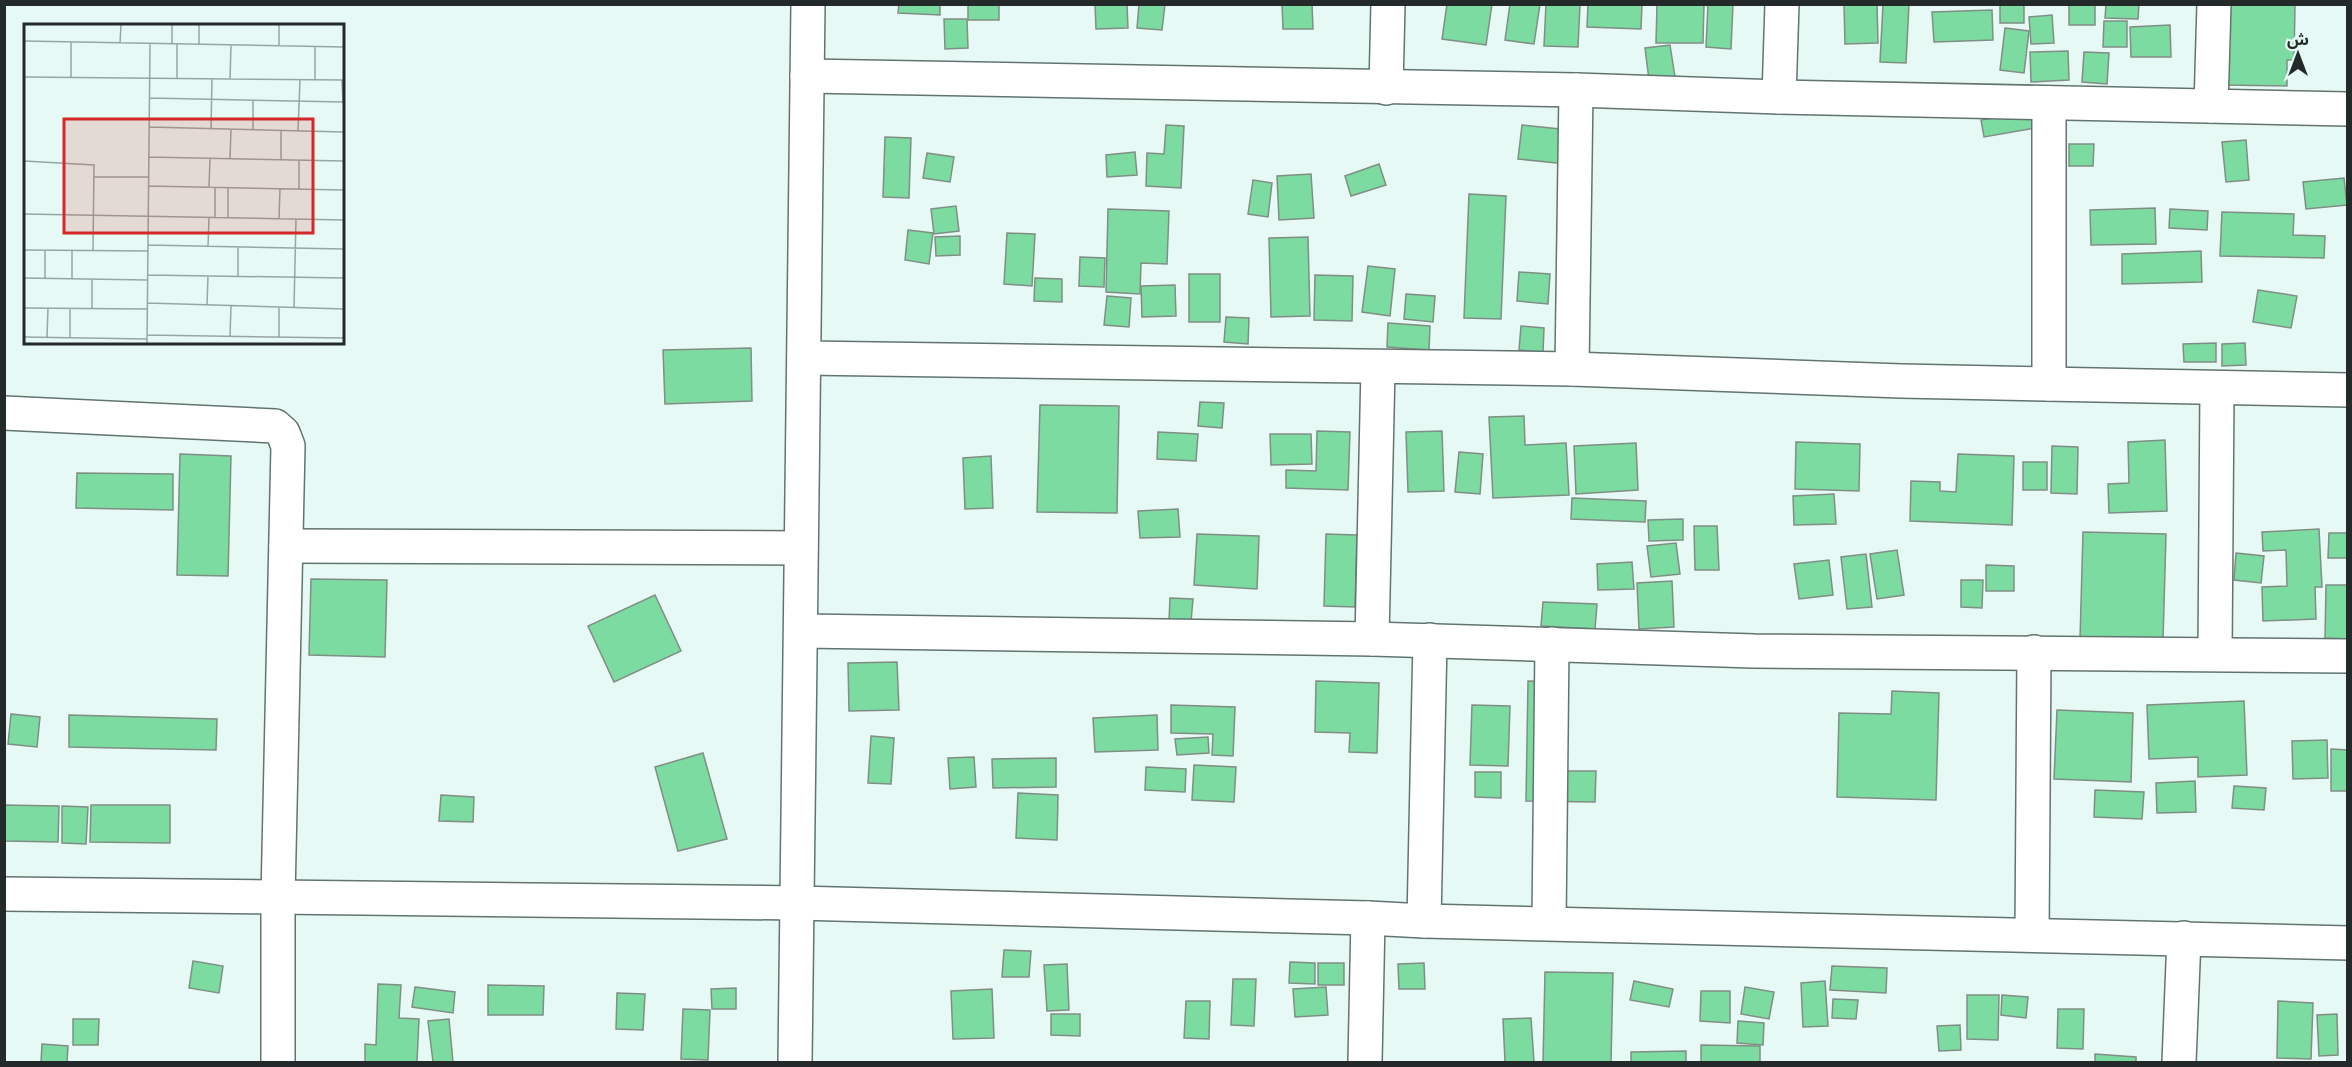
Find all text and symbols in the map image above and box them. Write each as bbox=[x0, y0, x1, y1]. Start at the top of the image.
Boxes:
inset map bbox=[24, 24, 344, 344]
north arrow bbox=[2268, 24, 2328, 84]
text: ش bbox=[2287, 30, 2309, 49]

